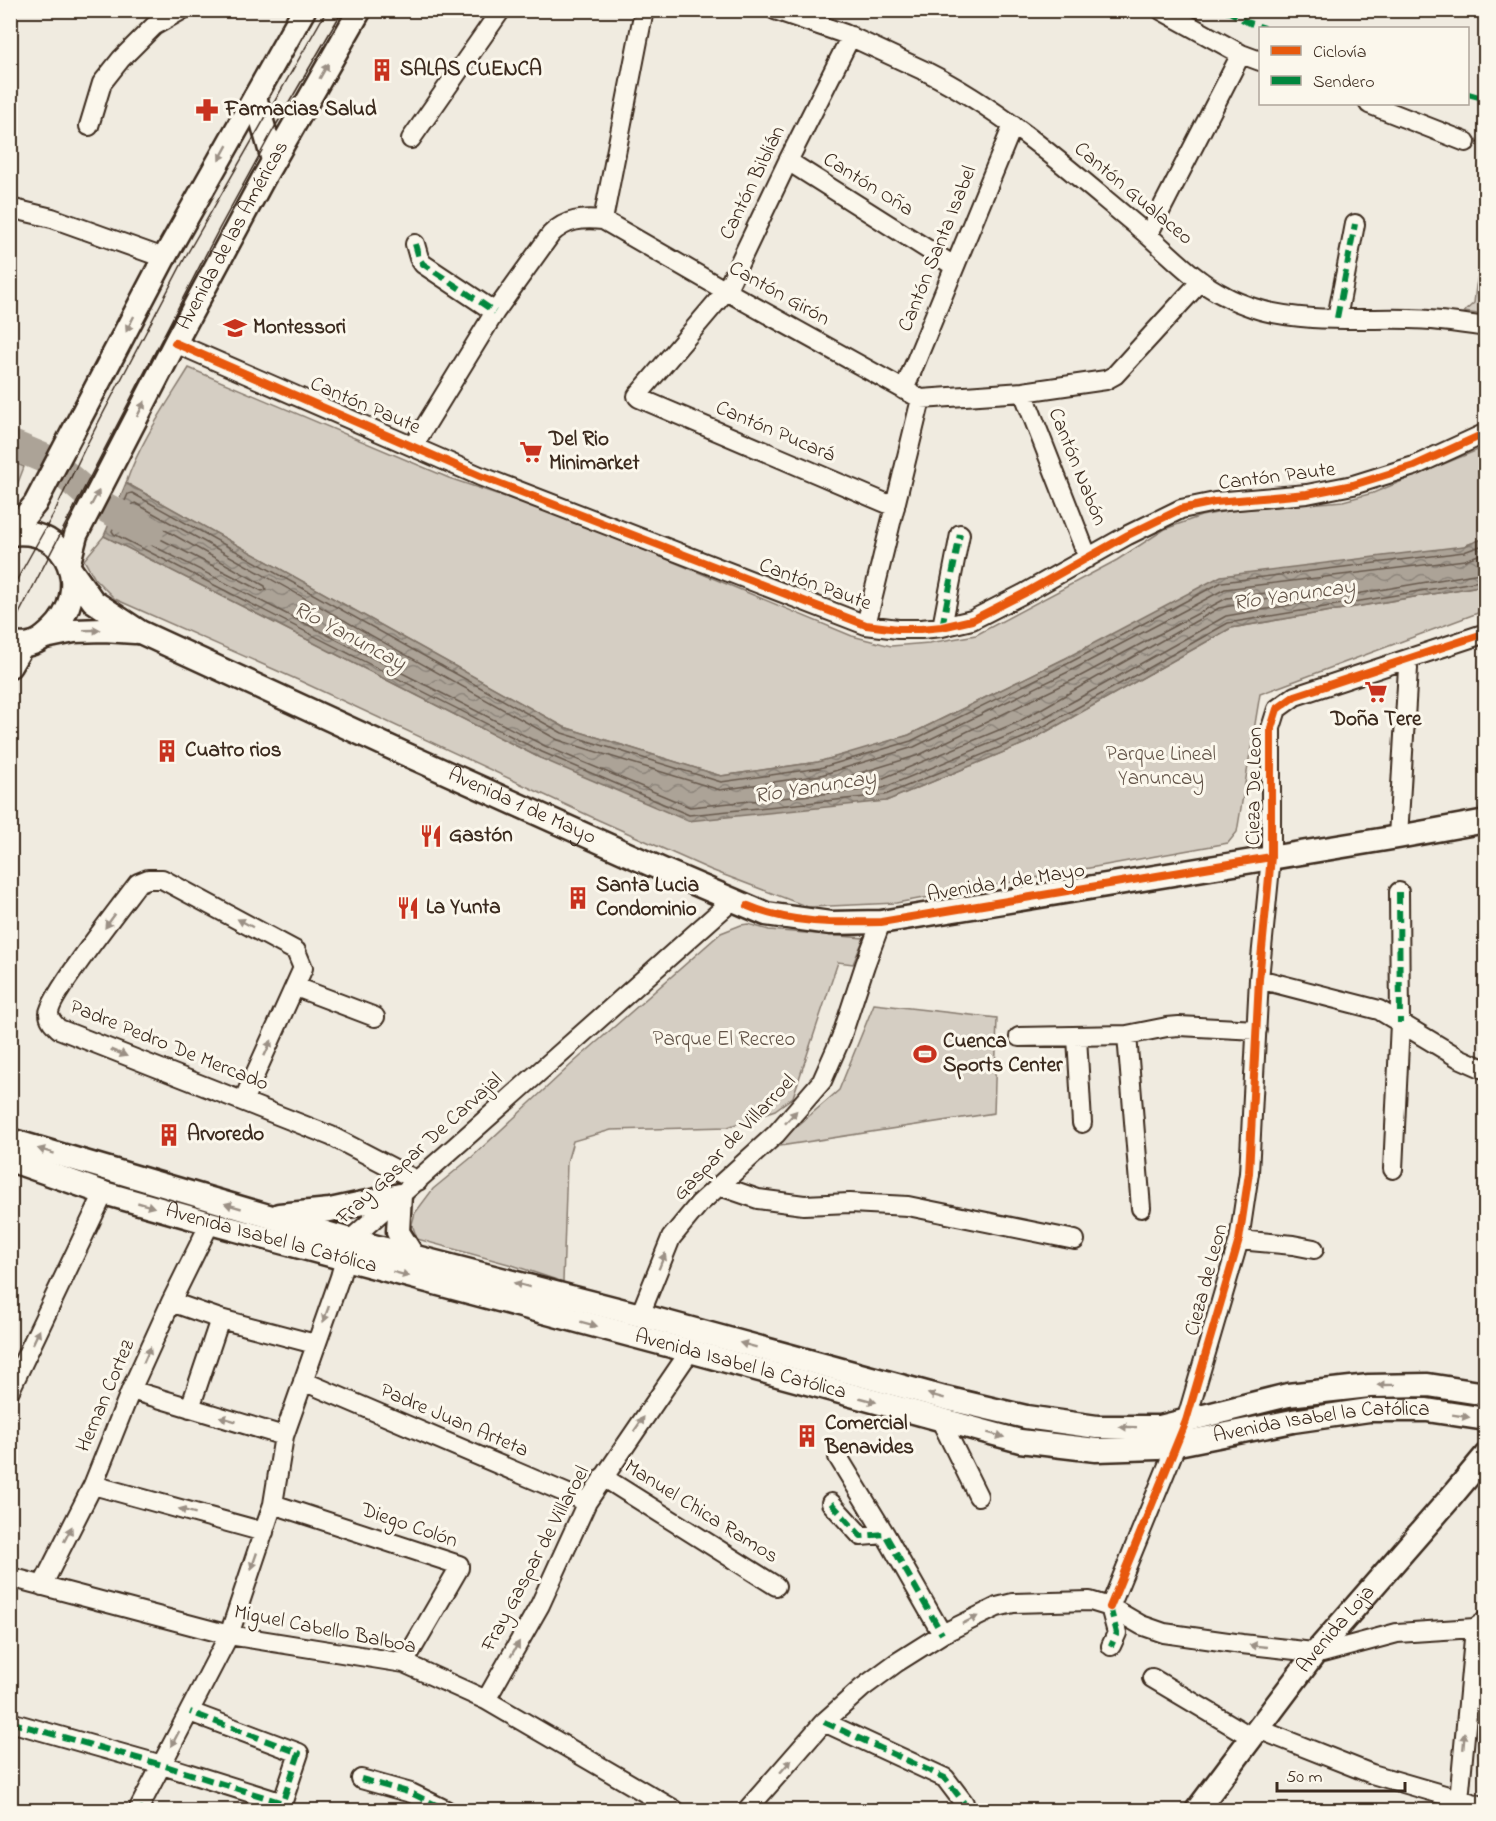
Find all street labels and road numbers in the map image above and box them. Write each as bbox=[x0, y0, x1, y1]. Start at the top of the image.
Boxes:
street label: Cantón Biblián bbox=[712, 121, 794, 245]
street label: Avenida de las Américas bbox=[170, 135, 297, 336]
street label: Cantón Gualaceo bbox=[1067, 135, 1199, 253]
street label: Cantón Oña bbox=[817, 145, 919, 225]
street label: Cantón Santa Isabel bbox=[891, 162, 985, 336]
street label: Cantón Girón bbox=[723, 254, 835, 334]
street label: Cantón Paute bbox=[305, 369, 425, 443]
street label: Cantón Pucará bbox=[710, 393, 840, 471]
street label: Cantón Nabón bbox=[1040, 404, 1114, 530]
street label: Cantón Paute bbox=[1217, 455, 1338, 499]
street label: Cantón Paute bbox=[755, 551, 876, 619]
street label: Cieza De Leon bbox=[1239, 726, 1271, 846]
street label: Avenida 1 de Mayo bbox=[443, 760, 601, 853]
street label: Avenida 1 de Mayo bbox=[925, 856, 1087, 912]
street label: Padre Pedro De Mercado bbox=[65, 992, 273, 1100]
street label: Fray Gaspar De Carvajal bbox=[330, 1066, 511, 1234]
street label: Gaspar de Villarroel bbox=[666, 1068, 804, 1208]
street label: Avenida Isabel la Católica bbox=[162, 1196, 380, 1282]
street label: Cieza de Leon bbox=[1178, 1221, 1236, 1339]
street label: Avenida Isabel la Católica bbox=[631, 1322, 850, 1408]
street label: Hernan Cortez bbox=[69, 1335, 143, 1457]
street label: Padre Juan Arteta bbox=[375, 1376, 533, 1466]
street label: Avenida Isabel la Católica bbox=[1211, 1395, 1429, 1452]
street label: Manuel Chica Ramos bbox=[618, 1452, 784, 1572]
street label: Fray Gaspar de Villaroel bbox=[474, 1461, 599, 1659]
street label: Diego Colón bbox=[355, 1495, 462, 1558]
street label: Avenida Loja bbox=[1290, 1579, 1382, 1680]
street label: Miguel Cabello Balboa bbox=[231, 1598, 419, 1664]

